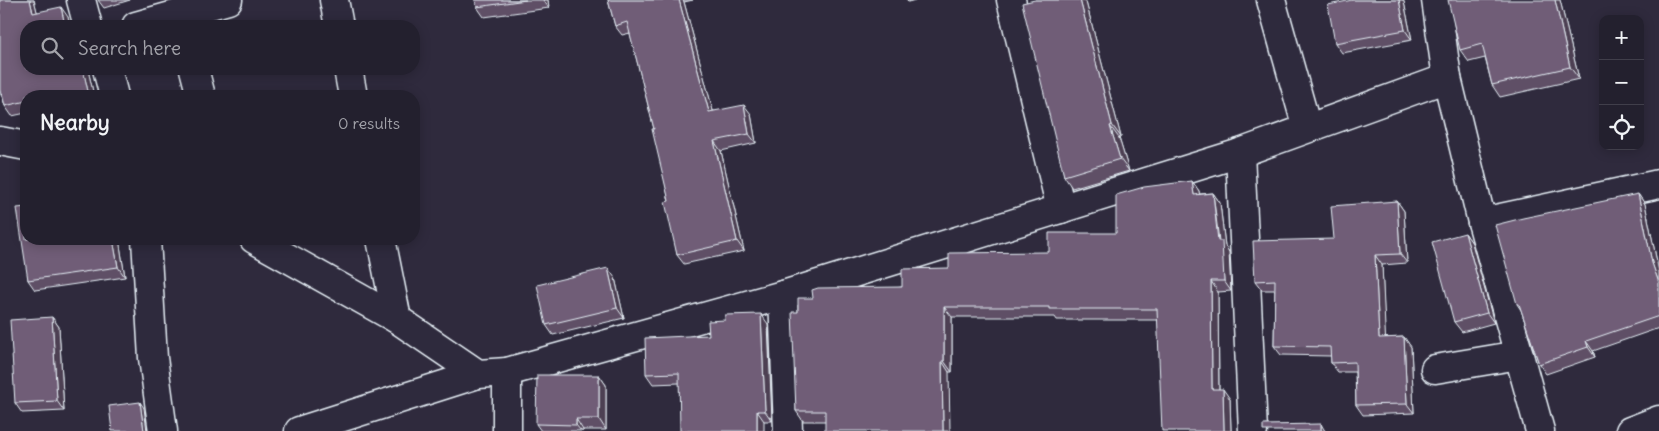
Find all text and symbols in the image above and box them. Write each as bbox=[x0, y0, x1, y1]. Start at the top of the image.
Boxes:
map controls bbox=[1599, 15, 1644, 150]
button: + bbox=[1599, 15, 1644, 60]
search box bbox=[20, 20, 420, 75]
icon: search bbox=[38, 34, 66, 62]
text: Search here bbox=[78, 36, 181, 60]
button: − bbox=[1599, 60, 1644, 105]
button: locate bbox=[1599, 105, 1644, 150]
text: Nearby bbox=[40, 109, 110, 136]
text: 0 results bbox=[338, 113, 400, 133]

